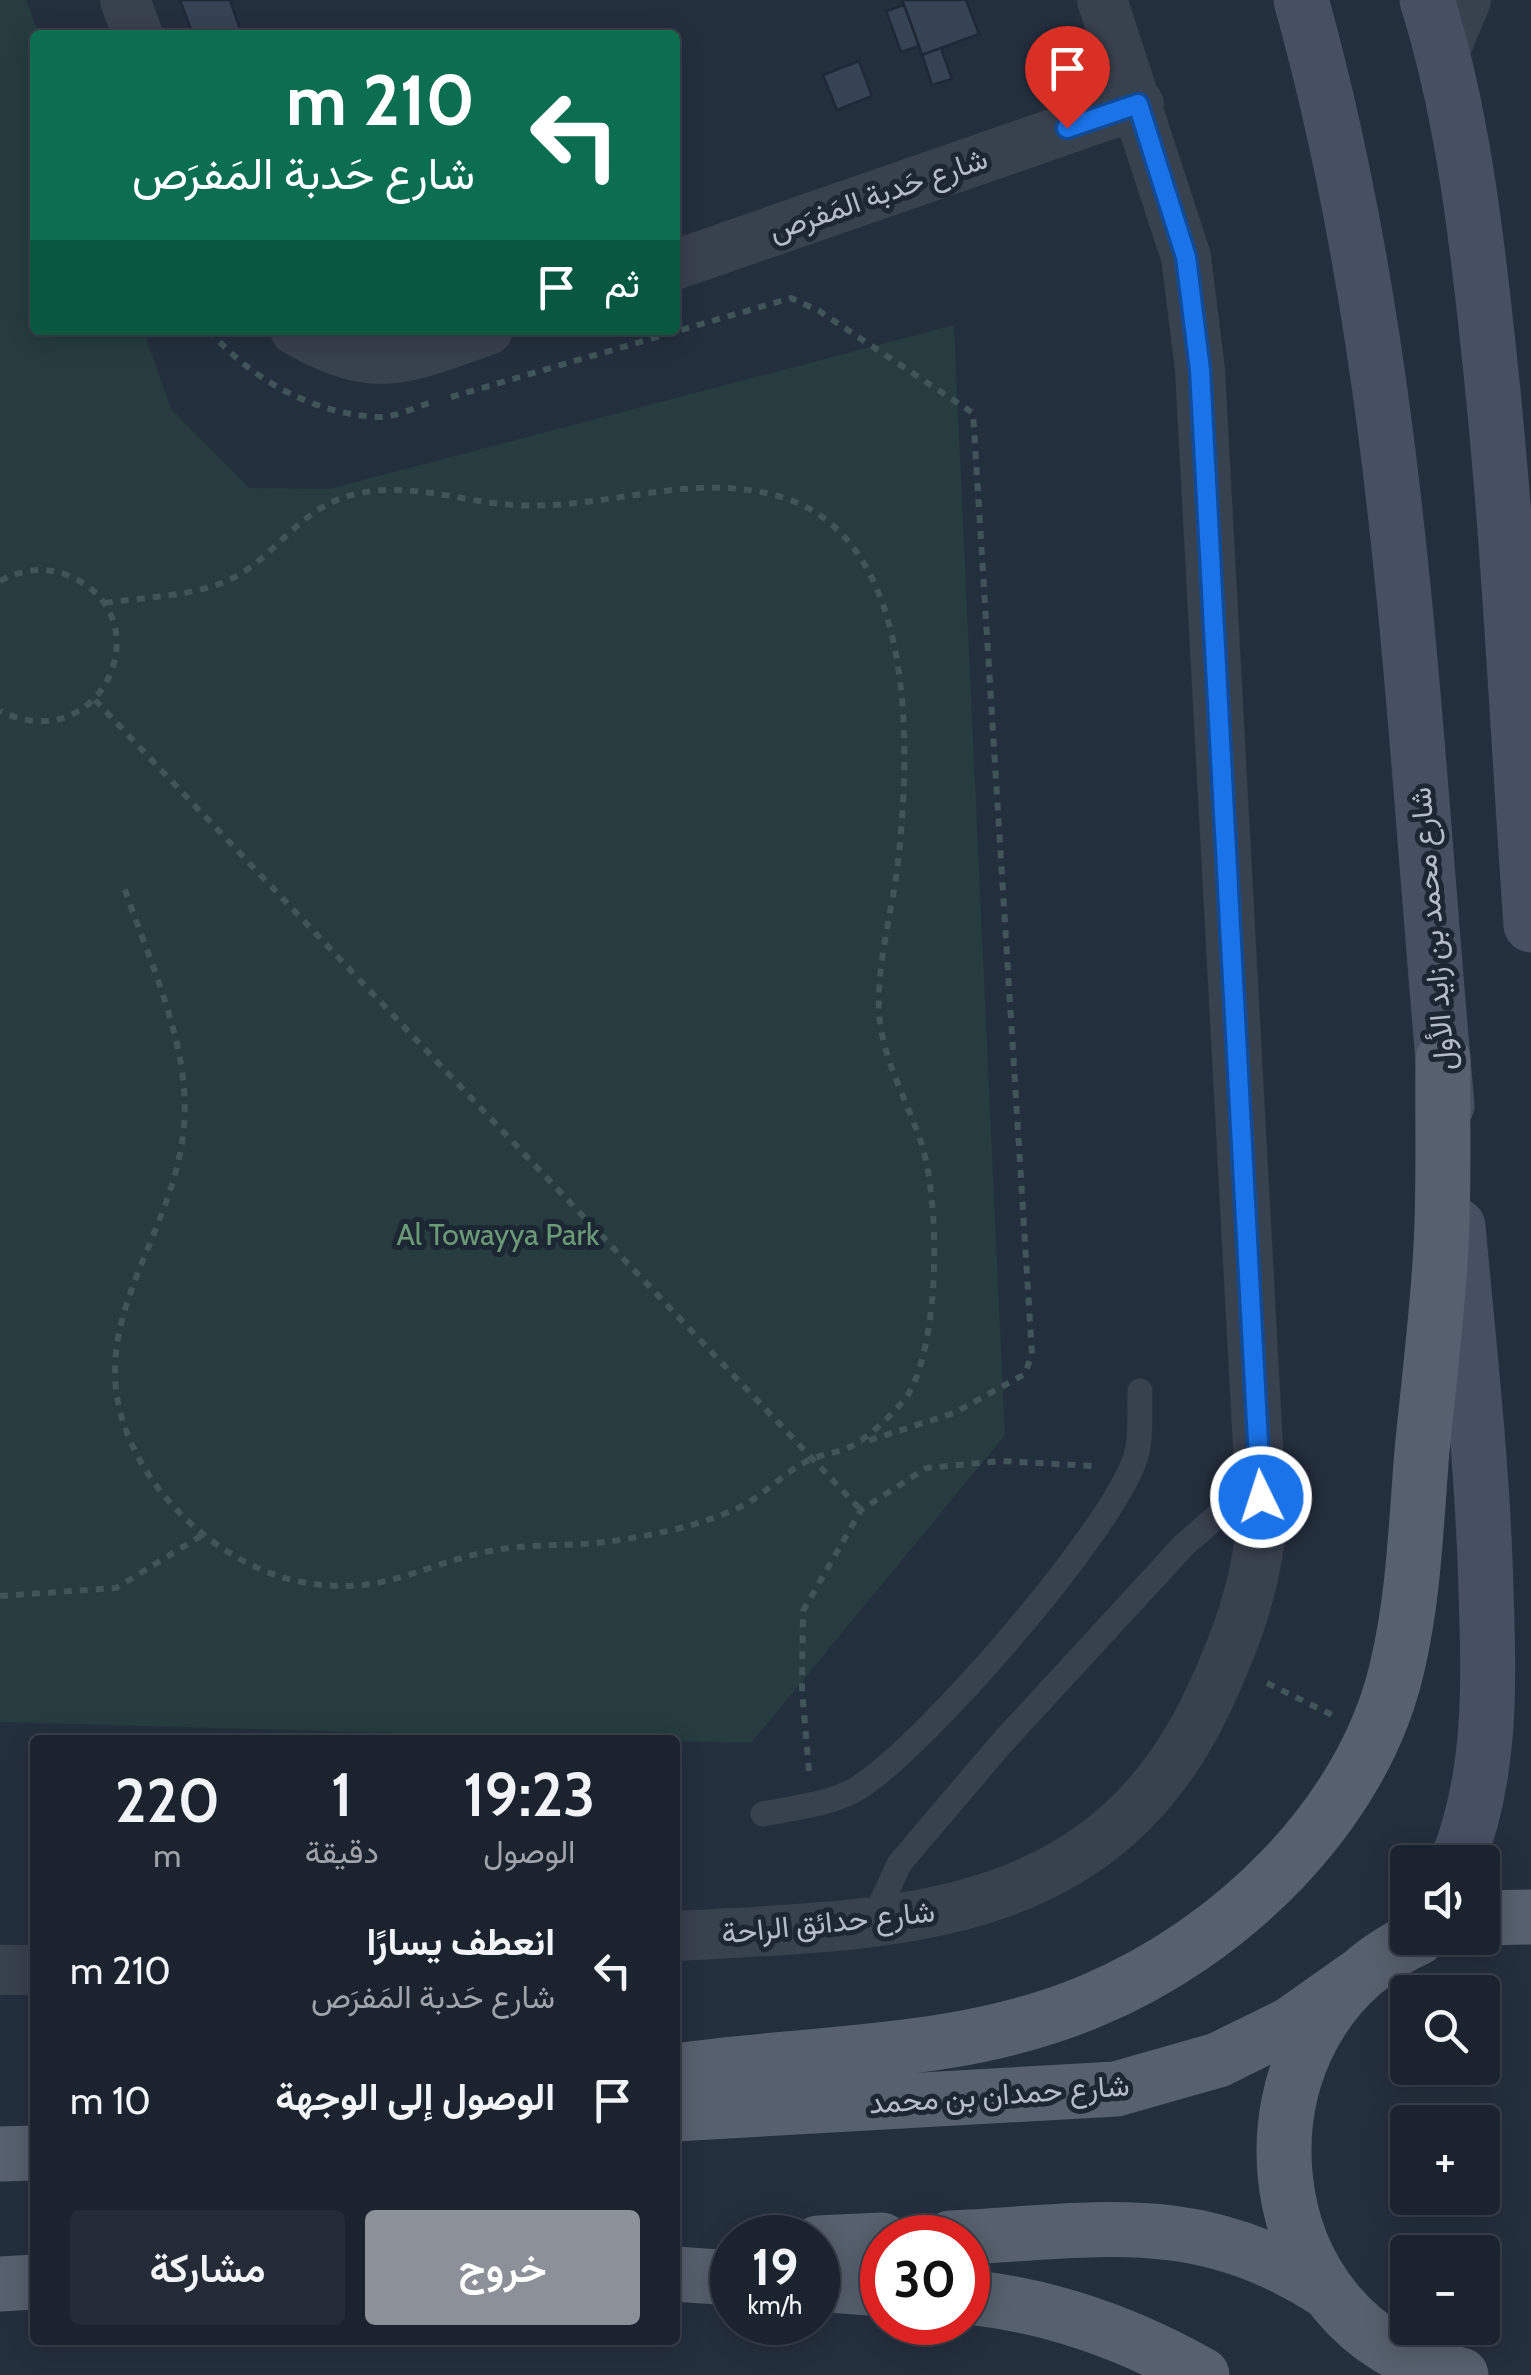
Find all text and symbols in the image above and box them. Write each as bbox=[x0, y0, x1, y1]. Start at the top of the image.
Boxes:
pin bbox=[1025, 26, 1110, 129]
icon: arrive bbox=[1040, 41, 1095, 96]
text: 210 m bbox=[286, 57, 475, 143]
icon: left bbox=[510, 70, 640, 200]
street label: شارع حَدبة المَفرَص bbox=[764, 139, 993, 251]
text: شارع حَدبة المَفرَص bbox=[132, 146, 475, 200]
icon: arrive bbox=[529, 260, 584, 315]
text: ثم bbox=[604, 260, 640, 307]
street label: شارع محمد بن زايد الأول bbox=[1401, 786, 1465, 1072]
park label: Al Towayya Park bbox=[397, 1216, 600, 1253]
position arrow bbox=[1209, 1445, 1313, 1549]
text: 1 bbox=[331, 1758, 352, 1831]
text: 19:23 bbox=[463, 1758, 595, 1831]
text: 220 bbox=[115, 1764, 220, 1837]
text: دقيقة bbox=[305, 1832, 379, 1871]
text: الوصول bbox=[483, 1832, 576, 1871]
text: m bbox=[153, 1836, 181, 1875]
map controls bbox=[1390, 1845, 1500, 2345]
button: sound bbox=[1390, 1845, 1500, 1955]
street label: شارع حدائق الراحة bbox=[719, 1892, 937, 1954]
text: انعطف يسارًا bbox=[367, 1918, 555, 1965]
icon: left bbox=[585, 1943, 640, 1998]
text: 210 m bbox=[70, 1947, 171, 1994]
button: search bbox=[1390, 1975, 1500, 2085]
text: شارع حَدبة المَفرَص bbox=[311, 1977, 555, 2016]
street label: شارع حمدان بن محمد bbox=[867, 2066, 1131, 2124]
text: الوصول إلى الوجهة bbox=[275, 2073, 555, 2120]
icon: arrive bbox=[585, 2073, 640, 2128]
text: 10 m bbox=[70, 2077, 151, 2124]
button: + bbox=[1390, 2105, 1500, 2215]
button: مشاركة bbox=[70, 2210, 345, 2325]
button: خروج bbox=[365, 2210, 640, 2325]
speed limit sign: 30 bbox=[860, 2215, 990, 2345]
button: − bbox=[1390, 2235, 1500, 2345]
text: 19 bbox=[752, 2237, 798, 2298]
text: km/h bbox=[748, 2290, 802, 2320]

